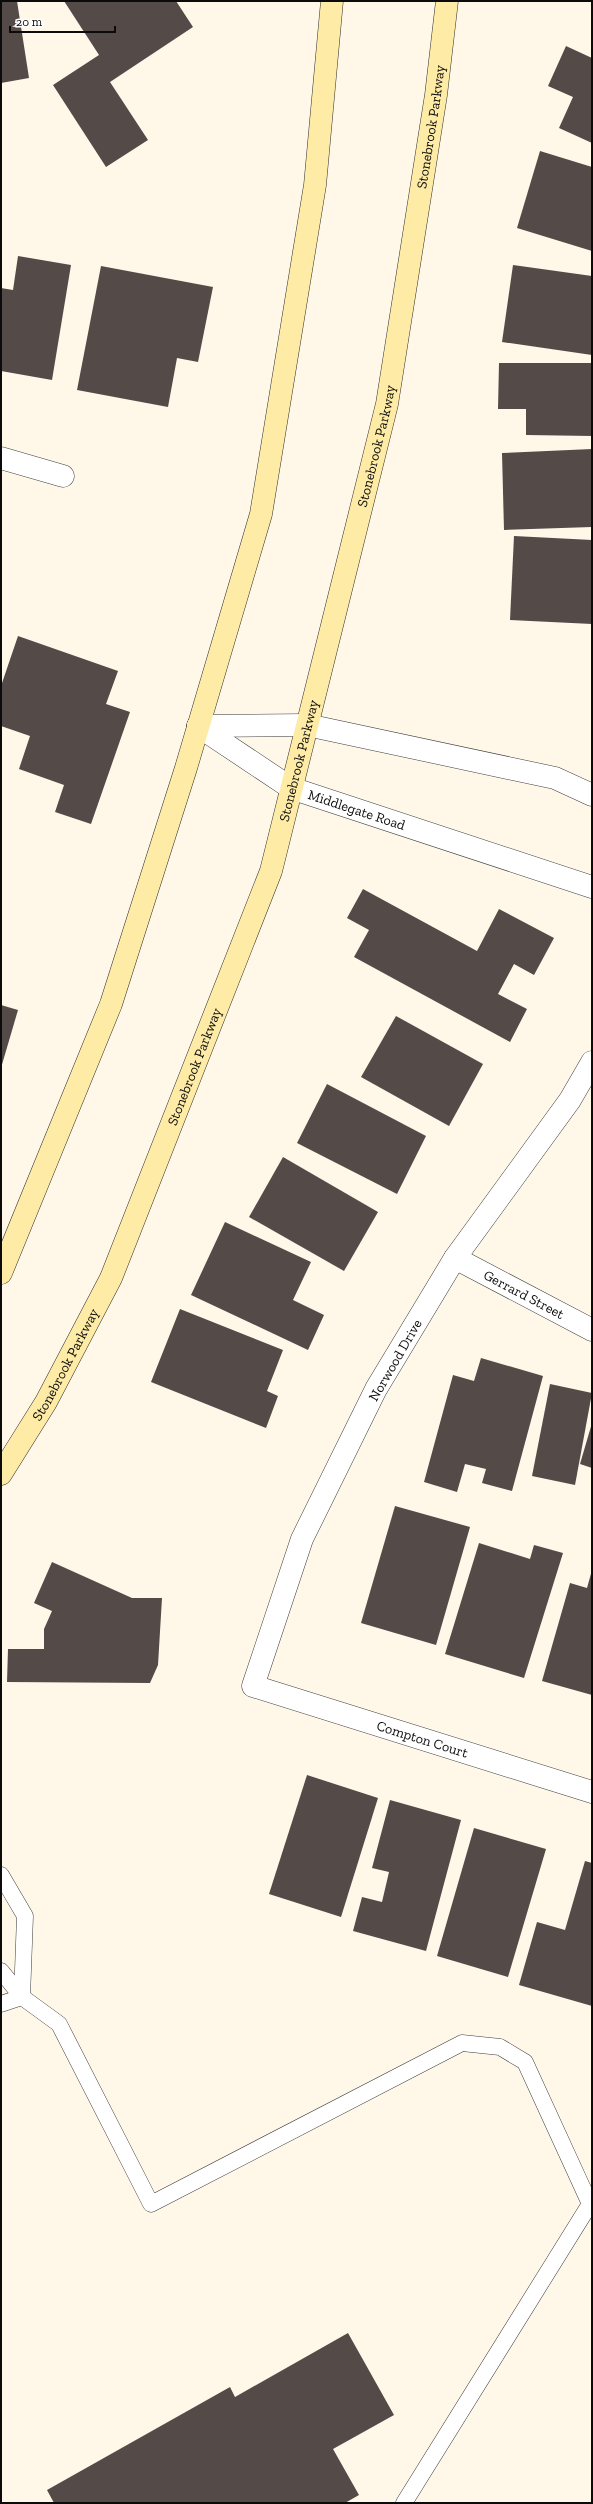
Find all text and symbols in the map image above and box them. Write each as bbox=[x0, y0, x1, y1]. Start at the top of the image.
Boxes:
scale bar bbox=[10, 8, 115, 34]
text: 20 m bbox=[16, 15, 43, 29]
street label: Stonebrook Parkway bbox=[413, 63, 449, 190]
street label: Stonebrook Parkway bbox=[354, 383, 399, 509]
street label: Stonebrook Parkway bbox=[276, 697, 322, 823]
street label: Middlegate Road bbox=[306, 786, 408, 834]
street label: Stonebrook Parkway bbox=[164, 1005, 226, 1128]
street label: Gerrard Street bbox=[481, 1267, 568, 1323]
street label: Stonebrook Parkway bbox=[28, 1305, 103, 1424]
street label: Norwood Drive bbox=[365, 1316, 426, 1404]
street label: Compton Court bbox=[374, 1717, 471, 1762]

